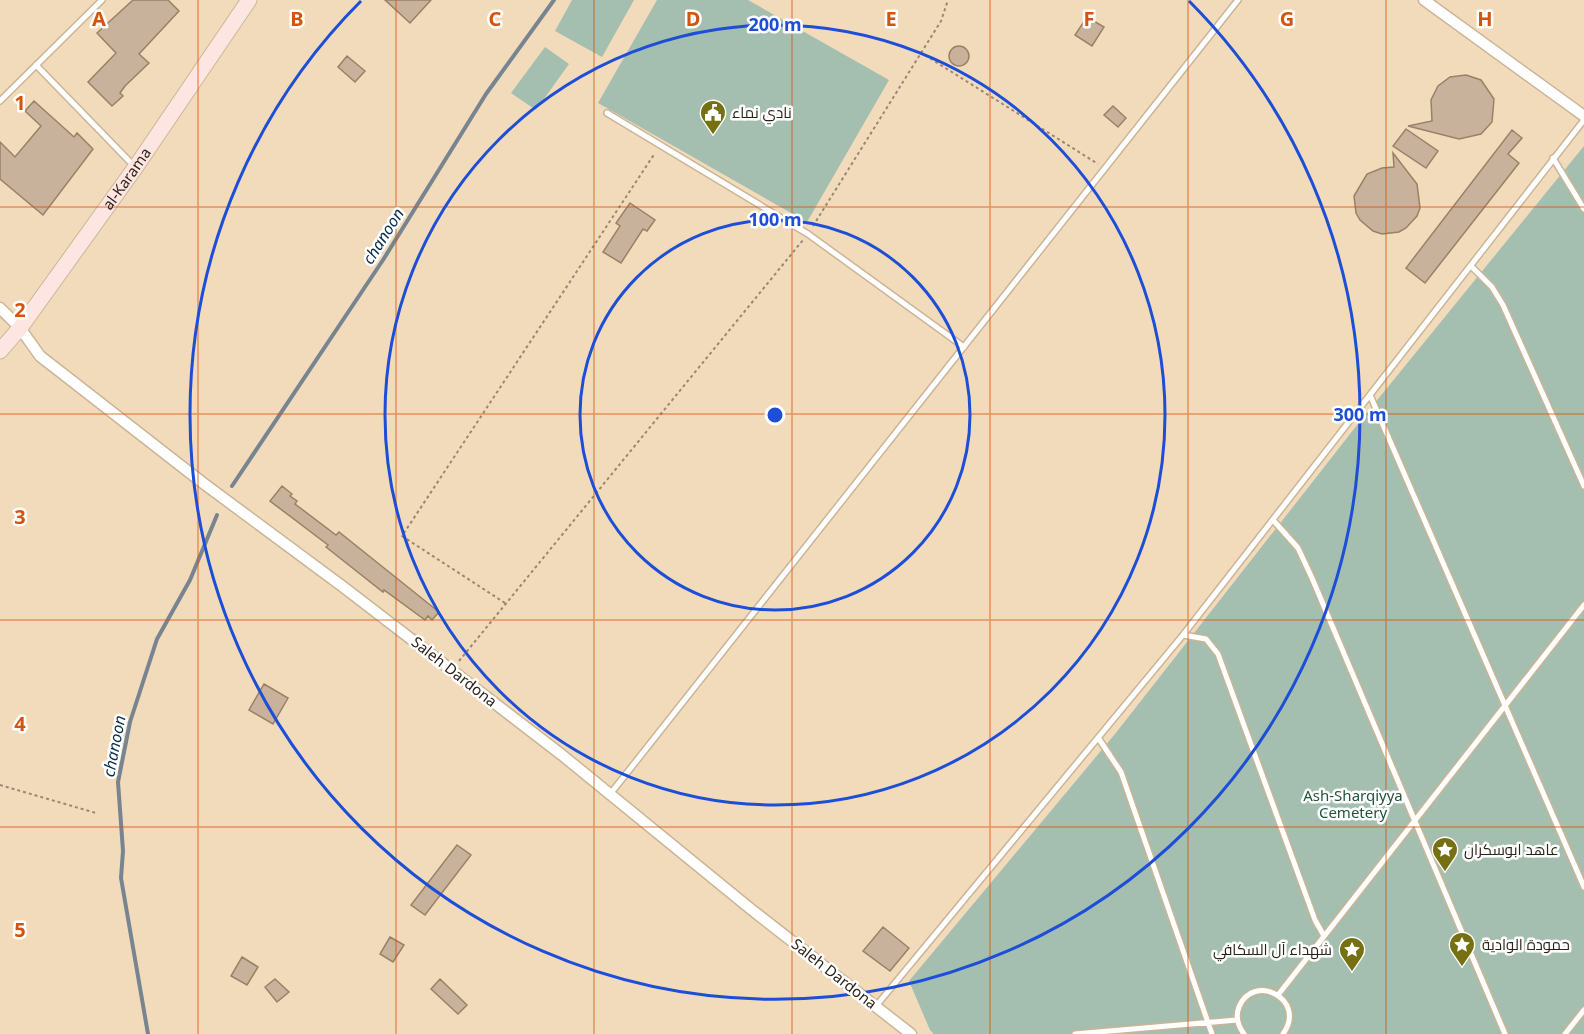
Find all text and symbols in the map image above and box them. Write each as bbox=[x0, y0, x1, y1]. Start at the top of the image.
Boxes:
text: A bbox=[92, 5, 106, 32]
text: B bbox=[290, 5, 304, 32]
text: C bbox=[489, 5, 502, 32]
text: D bbox=[686, 5, 700, 32]
text: E bbox=[885, 5, 897, 32]
text: F bbox=[1084, 5, 1094, 32]
text: G bbox=[1280, 5, 1294, 32]
text: H bbox=[1477, 5, 1493, 32]
text: 200 m bbox=[748, 12, 802, 36]
text: 1 bbox=[14, 89, 26, 116]
public building icon: نادي نماء bbox=[698, 98, 728, 136]
place label: نادي نماء bbox=[732, 102, 792, 125]
street label: al-Karama bbox=[97, 143, 155, 213]
water label: chanoon bbox=[357, 204, 409, 268]
text: 100 m bbox=[748, 207, 802, 231]
text: 2 bbox=[14, 296, 26, 323]
text: 300 m bbox=[1333, 402, 1387, 426]
centre of rings bbox=[765, 405, 785, 425]
text: 3 bbox=[14, 503, 26, 530]
street label: Saleh Dardona bbox=[408, 632, 502, 711]
text: 4 bbox=[14, 710, 26, 737]
water label: chanoon bbox=[97, 713, 131, 779]
park label: Ash-Sharqiyya Cemetery bbox=[1303, 785, 1403, 822]
place icon: عاهد ابوسكران bbox=[1430, 835, 1460, 873]
place label: عاهد ابوسكران bbox=[1464, 839, 1559, 860]
text: 5 bbox=[14, 916, 26, 943]
place icon: حمودة الوادية bbox=[1447, 930, 1477, 968]
street label: Saleh Dardona bbox=[788, 934, 882, 1013]
place label: حمودة الوادية bbox=[1482, 934, 1570, 954]
place icon: شهداء آل السكافي bbox=[1337, 935, 1367, 973]
place label: شهداء آل السكافي bbox=[1213, 939, 1332, 962]

